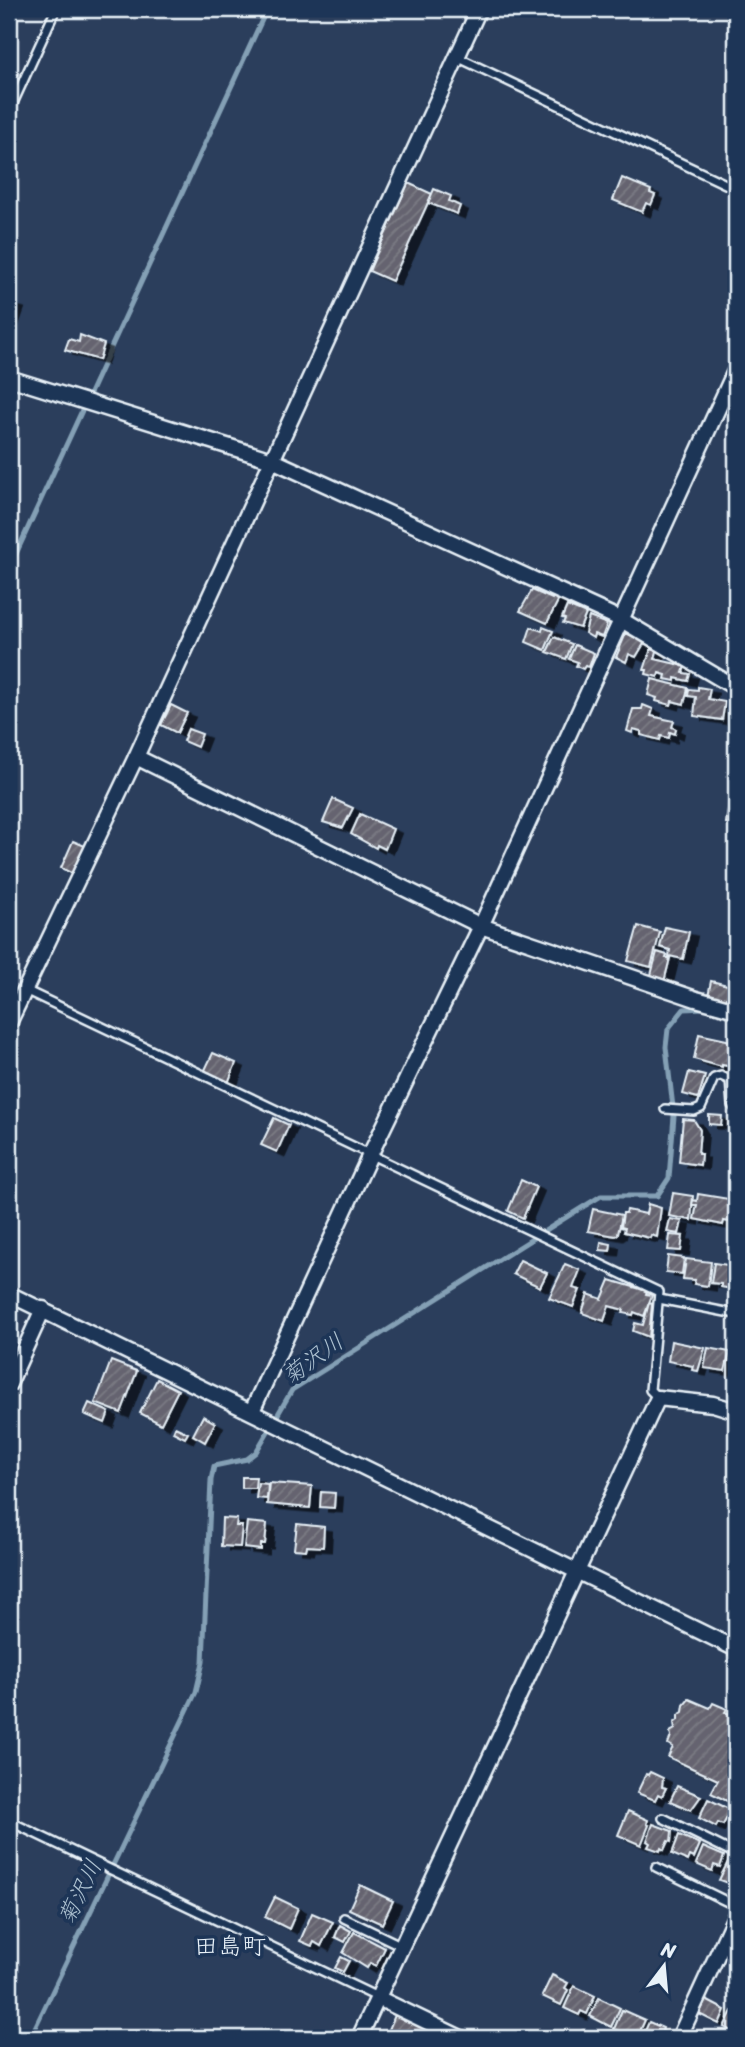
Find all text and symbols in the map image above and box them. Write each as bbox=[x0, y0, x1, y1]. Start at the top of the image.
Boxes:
water label: 菊沢川 bbox=[273, 1322, 353, 1396]
water label: 菊沢川 bbox=[46, 1852, 114, 1932]
district label: 田島町 bbox=[194, 1925, 266, 1967]
north arrow bbox=[630, 1932, 700, 2002]
text: N bbox=[657, 1932, 680, 1968]

